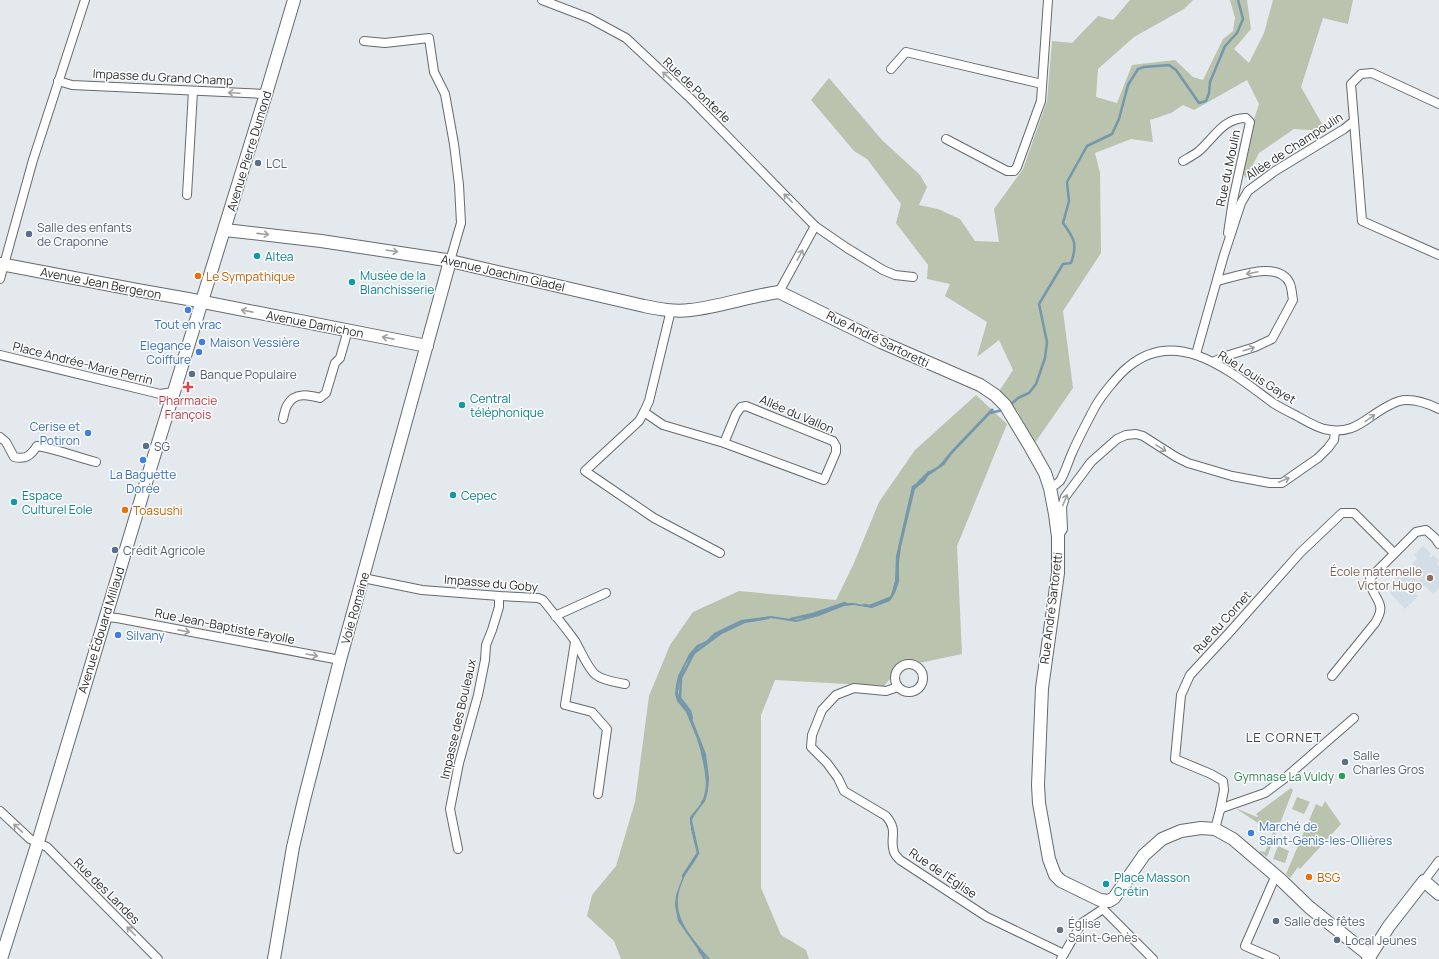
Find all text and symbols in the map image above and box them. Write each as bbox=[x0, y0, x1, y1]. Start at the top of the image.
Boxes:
street label: Rue de Ponterle bbox=[660, 53, 734, 127]
street label: Impasse du Grand Champ bbox=[92, 65, 234, 89]
one-way arrow bbox=[662, 72, 672, 81]
street label: Avenue Pierre Dumond bbox=[223, 89, 275, 213]
one-way arrow bbox=[228, 89, 241, 97]
street label: Allée de Champoulin bbox=[1242, 108, 1346, 184]
street label: Rue du Moulin bbox=[1212, 128, 1244, 208]
place label: LCL bbox=[266, 155, 287, 172]
marker: LCL bbox=[253, 158, 263, 168]
one-way arrow bbox=[783, 193, 793, 203]
place label: Salle des enfants de Craponne bbox=[37, 219, 132, 250]
marker: Salle des enfants de Craponne bbox=[24, 229, 34, 239]
one-way arrow bbox=[256, 230, 269, 238]
one-way arrow bbox=[385, 247, 398, 255]
place label: Altea bbox=[265, 248, 294, 265]
one-way arrow bbox=[796, 249, 804, 261]
street label: Avenue Joachim Gladel bbox=[439, 250, 567, 296]
marker: Altea bbox=[252, 251, 262, 261]
street label: Avenue Jean Bergeron bbox=[39, 263, 163, 303]
place label: Musée de la Blanchisserie bbox=[360, 267, 434, 298]
place label: Le Sympathique bbox=[206, 268, 295, 285]
one-way arrow bbox=[1245, 270, 1258, 278]
marker: Le Sympathique bbox=[193, 271, 203, 281]
marker: Musée de la Blanchisserie bbox=[347, 277, 357, 287]
marker: Tout en vrac bbox=[183, 305, 193, 315]
street label: Avenue Damichon bbox=[265, 306, 365, 342]
one-way arrow bbox=[241, 307, 254, 315]
street label: Rue André Sartoretti bbox=[824, 307, 932, 371]
place label: Tout en vrac bbox=[154, 316, 222, 333]
place label: Maison Vessière bbox=[210, 334, 300, 351]
one-way arrow bbox=[382, 334, 395, 342]
street label: Place Andrée-Marie Perrin bbox=[11, 337, 155, 389]
place label: Elegance Coiffure bbox=[140, 337, 191, 368]
marker: Maison Vessière bbox=[197, 337, 207, 347]
one-way arrow bbox=[1243, 345, 1256, 352]
street label: Rue Louis Gayet bbox=[1215, 346, 1299, 408]
marker: Elegance Coiffure bbox=[194, 347, 204, 357]
place label: Banque Populaire bbox=[200, 366, 297, 383]
marker: Banque Populaire bbox=[187, 369, 197, 379]
marker: Pharmacie François bbox=[183, 382, 193, 392]
place label: Central téléphonique bbox=[470, 390, 544, 421]
street label: Allée du Vallon bbox=[757, 391, 837, 437]
place label: Pharmacie François bbox=[159, 392, 217, 423]
marker: Central téléphonique bbox=[457, 400, 467, 410]
one-way arrow bbox=[1365, 414, 1376, 422]
place label: Cerise et Potiron bbox=[30, 418, 80, 449]
marker: Cerise et Potiron bbox=[83, 428, 93, 438]
place label: SG bbox=[154, 438, 170, 455]
marker: SG bbox=[141, 441, 151, 451]
one-way arrow bbox=[1155, 444, 1166, 452]
marker: La Baguette Dorée bbox=[138, 455, 148, 465]
place label: La Baguette Dorée bbox=[110, 466, 176, 497]
one-way arrow bbox=[1277, 476, 1289, 484]
place label: Espace Culturel Eole bbox=[22, 487, 93, 518]
place label: Cepec bbox=[461, 487, 498, 504]
marker: Cepec bbox=[448, 490, 458, 500]
one-way arrow bbox=[1062, 494, 1069, 506]
marker: Espace Culturel Eole bbox=[9, 497, 19, 507]
place label: Toasushi bbox=[133, 502, 183, 519]
marker: Toasushi bbox=[120, 505, 130, 515]
place label: Crédit Agricole bbox=[123, 542, 205, 559]
marker: Crédit Agricole bbox=[110, 545, 120, 555]
street label: Rue André Sartoretti bbox=[1036, 551, 1066, 665]
place label: École maternelle Victor Hugo bbox=[1330, 563, 1422, 594]
street label: Avenue Édouard Millaud bbox=[74, 565, 128, 695]
street label: Voie Romaine bbox=[337, 570, 373, 646]
street label: Impasse du Goby bbox=[443, 570, 539, 596]
marker: École maternelle Victor Hugo bbox=[1425, 573, 1435, 583]
street label: Rue du Cornet bbox=[1189, 587, 1255, 657]
street label: Rue Jean-Baptiste Fayolle bbox=[154, 604, 296, 648]
place label: Silvany bbox=[126, 627, 165, 644]
one-way arrow bbox=[177, 628, 190, 636]
marker: Silvany bbox=[113, 630, 123, 640]
one-way arrow bbox=[305, 651, 318, 659]
street label: Impasse des Bouleaux bbox=[436, 657, 480, 781]
district label: LE CORNET bbox=[1246, 728, 1322, 746]
place label: Salle Charles Gros bbox=[1353, 747, 1424, 778]
marker: Salle Charles Gros bbox=[1340, 757, 1350, 767]
place label: Gymnase La Vuldy bbox=[1234, 768, 1335, 785]
marker: Gymnase La Vuldy bbox=[1337, 771, 1347, 781]
place label: Marché de Saint-Genis-les-Ollières bbox=[1259, 818, 1392, 849]
one-way arrow bbox=[13, 823, 23, 832]
marker: Marché de Saint-Genis-les-Ollières bbox=[1246, 828, 1256, 838]
street label: Rue de l'Église bbox=[906, 844, 980, 902]
street label: Rue des Landes bbox=[70, 854, 144, 928]
place label: Place Masson Crétin bbox=[1114, 869, 1190, 900]
place label: BSG bbox=[1317, 869, 1341, 886]
marker: BSG bbox=[1304, 872, 1314, 882]
marker: Place Masson Crétin bbox=[1101, 879, 1111, 889]
place label: Salle des fêtes bbox=[1284, 913, 1365, 930]
place label: Église Saint-Genès bbox=[1068, 915, 1138, 946]
marker: Salle des fêtes bbox=[1271, 916, 1281, 926]
marker: Église Saint-Genès bbox=[1055, 925, 1065, 935]
one-way arrow bbox=[126, 926, 135, 936]
place label: Local Jeunes bbox=[1345, 932, 1417, 949]
marker: Local Jeunes bbox=[1332, 935, 1342, 945]

